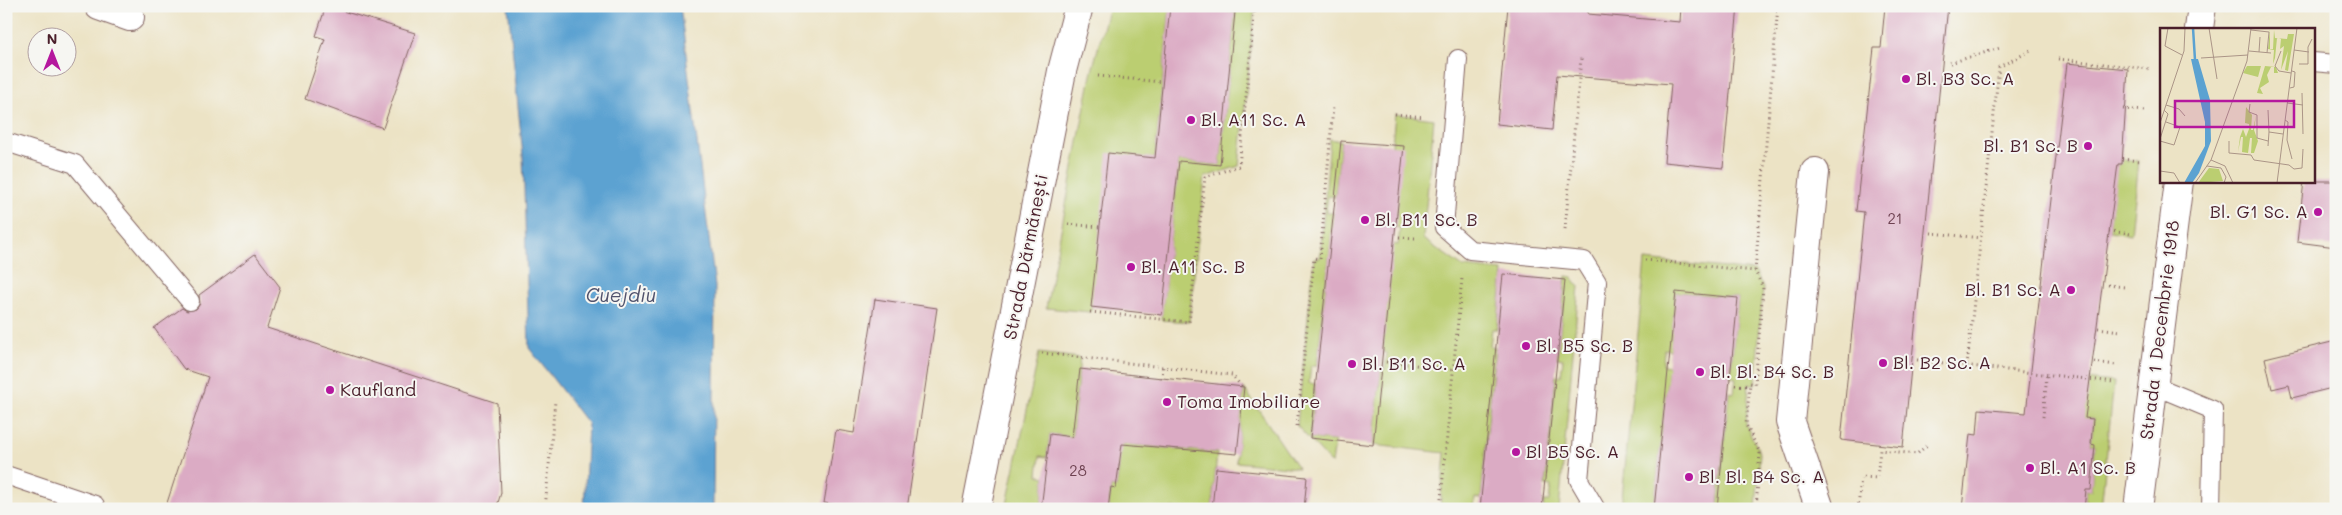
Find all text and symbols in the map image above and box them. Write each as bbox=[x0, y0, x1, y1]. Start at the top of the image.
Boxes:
north arrow bbox=[28, 28, 78, 78]
inset map bbox=[2160, 28, 2314, 182]
text: N bbox=[47, 29, 57, 48]
place label: Bl. B3 Sc. A bbox=[1916, 66, 2015, 90]
marker: Bl. B3 Sc. A bbox=[1900, 73, 1912, 85]
place label: Bl. A11 Sc. A bbox=[1201, 107, 1306, 131]
marker: Bl. A11 Sc. A bbox=[1185, 114, 1197, 126]
place label: Bl. B1 Sc. B bbox=[1983, 133, 2078, 157]
marker: Bl. B1 Sc. B bbox=[2082, 140, 2094, 152]
street label: Strada Dărmănești bbox=[997, 172, 1053, 342]
place label: Bl. G1 Sc. A bbox=[2210, 199, 2308, 223]
marker: Bl. G1 Sc. A bbox=[2312, 206, 2324, 218]
place label: Bl. B11 Sc. B bbox=[1375, 207, 1478, 231]
house number: 21 bbox=[1887, 208, 1903, 228]
marker: Bl. B11 Sc. B bbox=[1359, 214, 1371, 226]
street label: Strada 1 Decembrie 1918 bbox=[2134, 219, 2184, 441]
place label: Bl. A11 Sc. B bbox=[1141, 254, 1245, 278]
marker: Bl. A11 Sc. B bbox=[1125, 261, 1137, 273]
place label: Bl. B1 Sc. A bbox=[1965, 277, 2061, 301]
water label: Cuejdiu bbox=[586, 282, 656, 307]
marker: Bl. B1 Sc. A bbox=[2065, 284, 2077, 296]
place label: Bl. B5 Sc. B bbox=[1536, 333, 1633, 357]
marker: Bl. B5 Sc. B bbox=[1520, 340, 1532, 352]
place label: Bl. B2 Sc. A bbox=[1893, 350, 1991, 374]
place label: Bl. B11 Sc. A bbox=[1362, 351, 1466, 375]
marker: Bl. B2 Sc. A bbox=[1877, 357, 1889, 369]
marker: Bl. B11 Sc. A bbox=[1346, 358, 1358, 370]
place label: Bl. Bl. B4 Sc. B bbox=[1710, 359, 1834, 383]
marker: Bl. Bl. B4 Sc. B bbox=[1694, 366, 1706, 378]
place label: Kaufland bbox=[340, 377, 416, 401]
marker: Kaufland bbox=[324, 384, 336, 396]
place label: Toma Imobiliare bbox=[1177, 389, 1320, 413]
marker: Toma Imobiliare bbox=[1161, 396, 1173, 408]
place label: Bl B5 Sc. A bbox=[1526, 439, 1619, 463]
marker: Bl B5 Sc. A bbox=[1510, 446, 1522, 458]
place label: Bl. A1 Sc. B bbox=[2040, 455, 2136, 479]
house number: 28 bbox=[1069, 460, 1087, 480]
marker: Bl. A1 Sc. B bbox=[2024, 462, 2036, 474]
place label: Bl. Bl. B4 Sc. A bbox=[1699, 464, 1824, 488]
marker: Bl. Bl. B4 Sc. A bbox=[1683, 471, 1695, 483]

